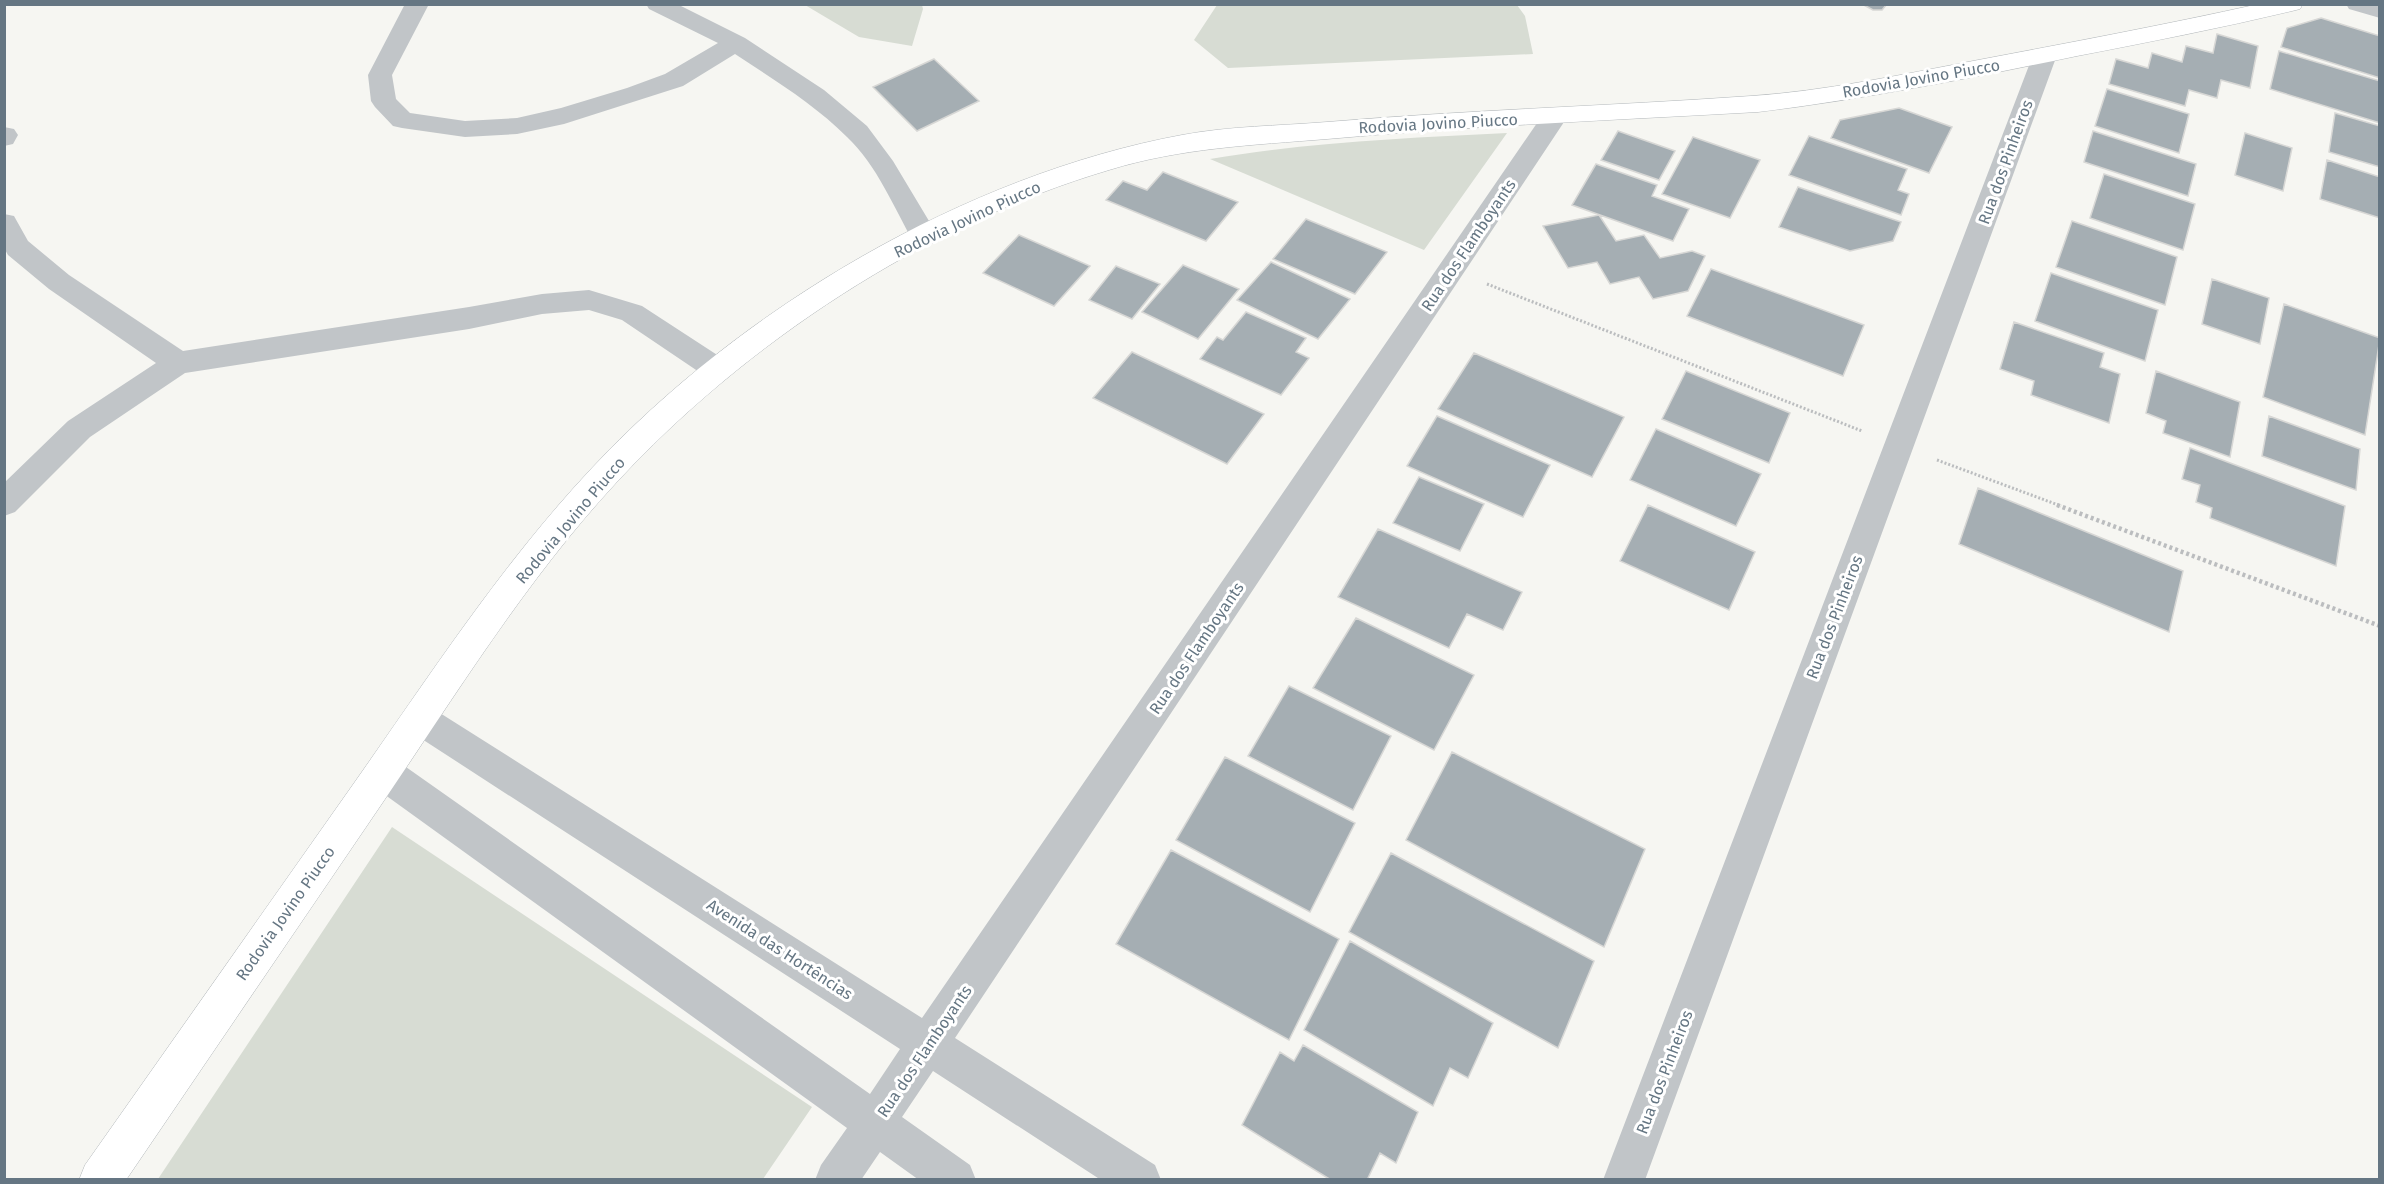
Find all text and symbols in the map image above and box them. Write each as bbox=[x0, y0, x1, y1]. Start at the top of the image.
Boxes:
street label: Rodovia Jovino Piucco bbox=[1841, 55, 2001, 102]
street label: Rua dos Pinheiros bbox=[1974, 97, 2037, 227]
street label: Rodovia Jovino Piucco bbox=[1358, 110, 1518, 137]
street label: Rua dos Flamboyants bbox=[1417, 176, 1520, 315]
street label: Rodovia Jovino Piucco bbox=[891, 177, 1044, 262]
street label: Rodovia Jovino Piucco bbox=[512, 453, 629, 588]
street label: Rua dos Pinheiros bbox=[1802, 553, 1867, 682]
street label: Rua dos Flamboyants bbox=[1145, 579, 1248, 718]
street label: Rodovia Jovino Piucco bbox=[232, 842, 339, 984]
street label: Avenida das Hortências bbox=[703, 895, 856, 1004]
street label: Rua dos Flamboyants bbox=[873, 982, 976, 1121]
street label: Rua dos Pinheiros bbox=[1632, 1008, 1697, 1137]

